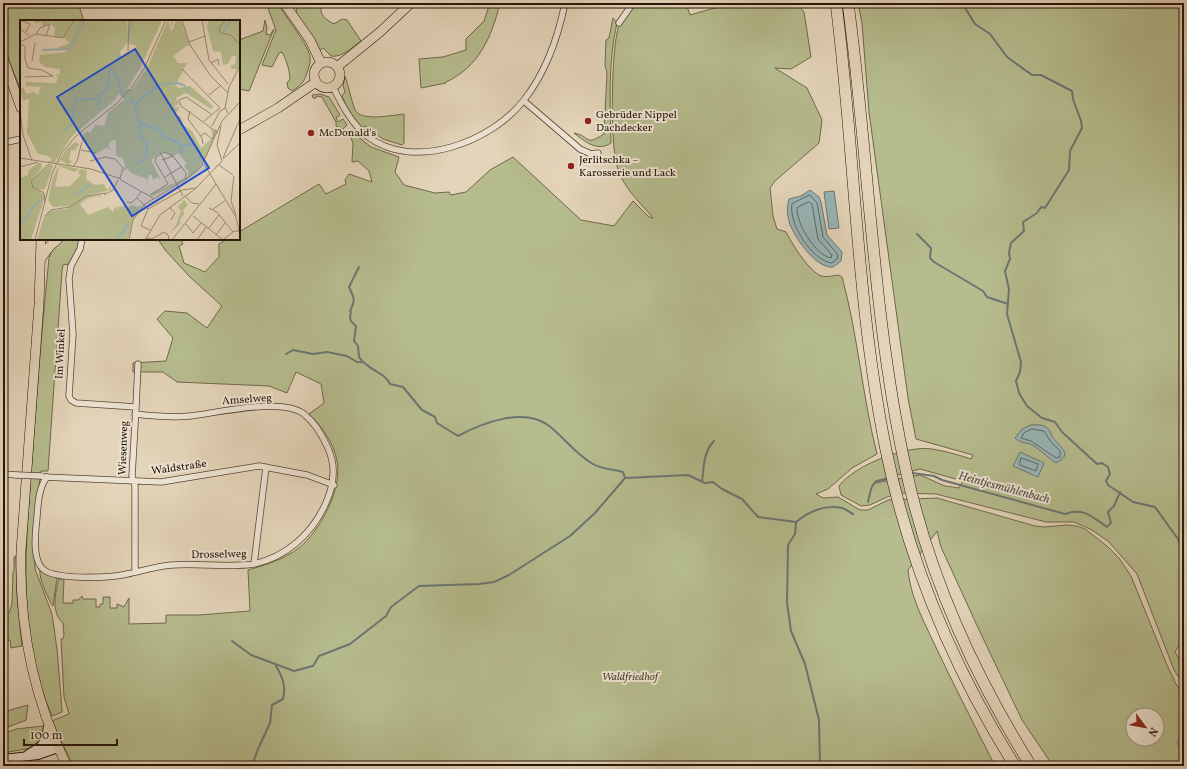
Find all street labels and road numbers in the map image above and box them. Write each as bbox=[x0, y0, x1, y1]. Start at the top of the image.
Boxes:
street label: Im Winkel bbox=[52, 328, 70, 380]
street label: Amselweg bbox=[222, 391, 273, 409]
street label: Wiesenweg bbox=[116, 420, 132, 476]
street label: Waldstraße bbox=[150, 457, 208, 479]
street label: Drosselweg bbox=[191, 547, 247, 563]

